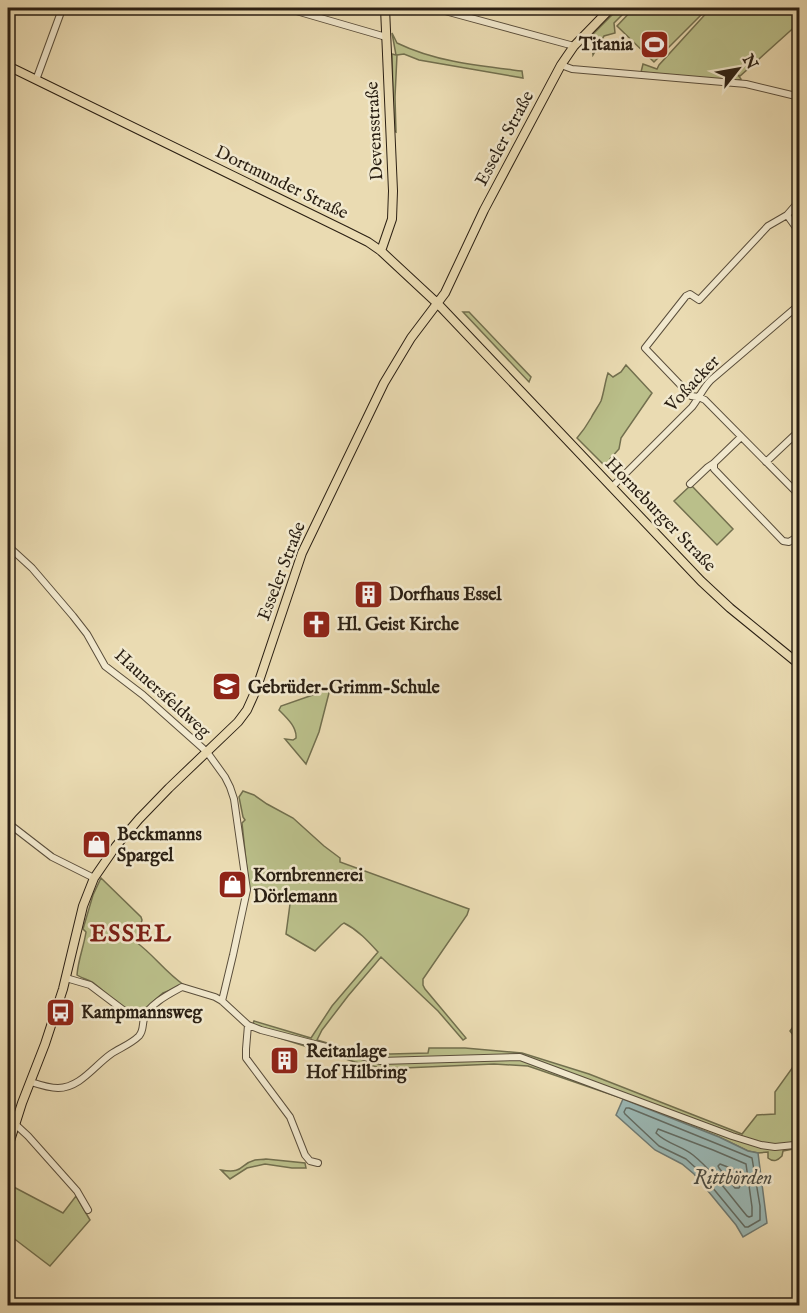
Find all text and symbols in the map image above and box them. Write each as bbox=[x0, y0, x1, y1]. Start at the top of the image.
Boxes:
sports icon: Titania bbox=[638, 28, 670, 60]
place label: Titania bbox=[578, 34, 634, 57]
north arrow bbox=[708, 39, 768, 99]
text: N bbox=[736, 50, 761, 74]
street label: Devensstraße bbox=[361, 81, 390, 181]
street label: Esseler Straße bbox=[471, 87, 540, 190]
street label: Dortmunder Straße bbox=[211, 141, 352, 226]
street label: Voßacker bbox=[660, 350, 726, 418]
street label: Horneburger Straße bbox=[599, 453, 721, 577]
street label: Esseler Straße bbox=[253, 519, 312, 624]
building icon: Dorfhaus Essel bbox=[352, 578, 384, 610]
place label: Dorfhaus Essel bbox=[389, 584, 503, 607]
church icon: Hl. Geist Kirche bbox=[300, 608, 332, 640]
place label: Hl. Geist Kirche bbox=[337, 614, 460, 637]
street label: Haunersfeldweg bbox=[109, 645, 215, 744]
school or university icon: Gebrüder-Grimm-Schule bbox=[211, 671, 243, 703]
place label: Gebrüder-Grimm-Schule bbox=[248, 677, 440, 700]
place label: Beckmanns Spargel bbox=[117, 824, 202, 868]
shop icon: Beckmanns Spargel bbox=[80, 828, 112, 860]
place label: Kornbrennerei Dörlemann bbox=[253, 865, 363, 909]
shop icon: Kornbrennerei Dörlemann bbox=[216, 869, 248, 901]
district label: ESSEL bbox=[90, 919, 172, 950]
bus stop icon: Kampmannsweg bbox=[44, 996, 76, 1028]
place label: Kampmannsweg bbox=[81, 1002, 204, 1025]
place label: Reitanlage Hof Hilbring bbox=[306, 1041, 408, 1085]
building icon: Reitanlage Hof Hilbring bbox=[269, 1045, 301, 1077]
water label: Rittbörden bbox=[694, 1166, 772, 1191]

